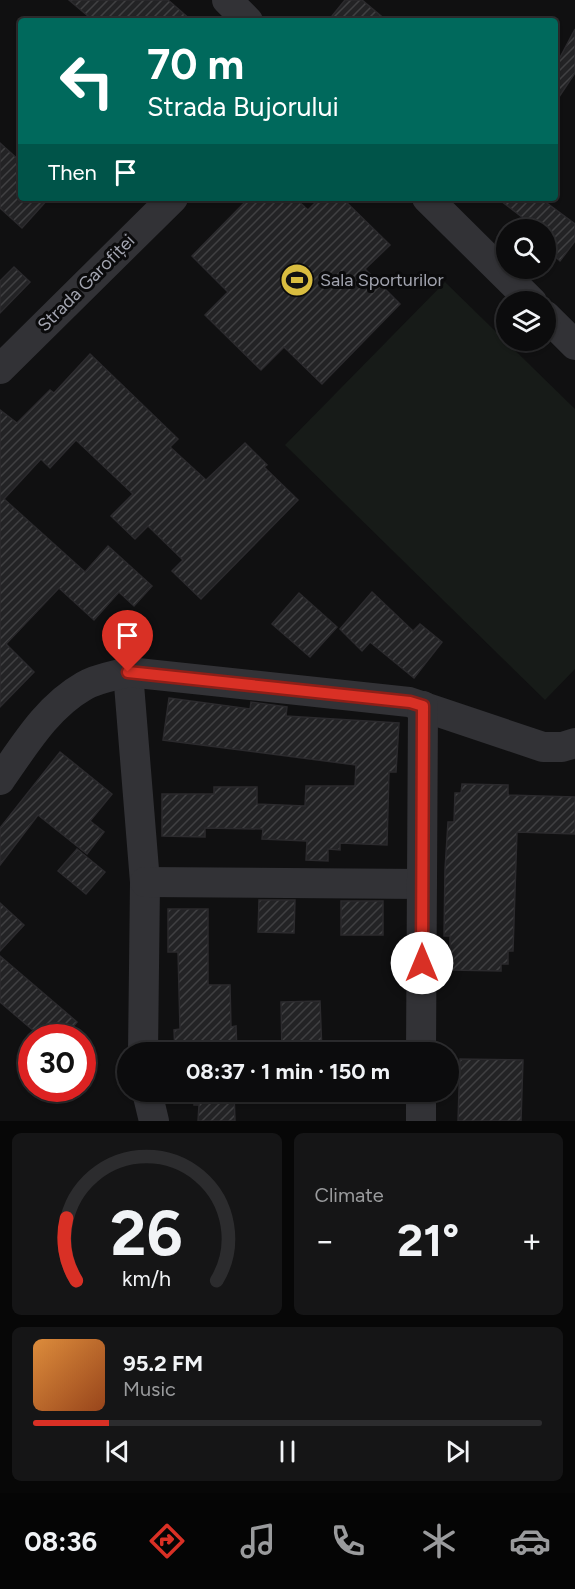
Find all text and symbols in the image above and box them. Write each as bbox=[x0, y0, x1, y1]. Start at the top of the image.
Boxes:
text: 70 m bbox=[147, 39, 244, 90]
icon: left bbox=[48, 42, 126, 120]
text: Strada Bujorului bbox=[147, 90, 339, 123]
icon: arrive bbox=[109, 156, 142, 189]
text: Then bbox=[48, 159, 97, 186]
map controls bbox=[496, 219, 556, 351]
button: search bbox=[496, 219, 556, 279]
street label: Strada Garofiței bbox=[33, 230, 139, 336]
sports icon: Sala Sporturilor bbox=[279, 262, 315, 298]
place label: Sala Sporturilor bbox=[320, 269, 444, 291]
button: layers bbox=[496, 291, 556, 351]
pin bbox=[102, 610, 153, 672]
icon: arrive bbox=[111, 619, 144, 652]
position arrow bbox=[390, 931, 454, 995]
speed limit sign: 30 bbox=[18, 1024, 96, 1102]
text: 08:37 · 1 min · 150 m bbox=[186, 1058, 390, 1085]
text: Climate bbox=[315, 1183, 384, 1207]
text: 26 bbox=[111, 1196, 183, 1271]
text: 21° bbox=[397, 1213, 459, 1267]
text: − bbox=[315, 1221, 335, 1260]
text: + bbox=[521, 1221, 542, 1260]
text: km/h bbox=[122, 1266, 171, 1291]
text: 95.2 FM bbox=[123, 1350, 203, 1377]
text: Music bbox=[123, 1377, 176, 1401]
icon: previous bbox=[101, 1435, 134, 1468]
icon: pause bbox=[271, 1435, 304, 1468]
icon: next bbox=[441, 1435, 474, 1468]
icon: directions bbox=[146, 1520, 188, 1562]
icon: music bbox=[237, 1520, 279, 1562]
icon: phone bbox=[327, 1520, 369, 1562]
icon: climate bbox=[418, 1520, 460, 1562]
icon: car bbox=[509, 1520, 551, 1562]
text: 08:36 bbox=[24, 1525, 97, 1558]

